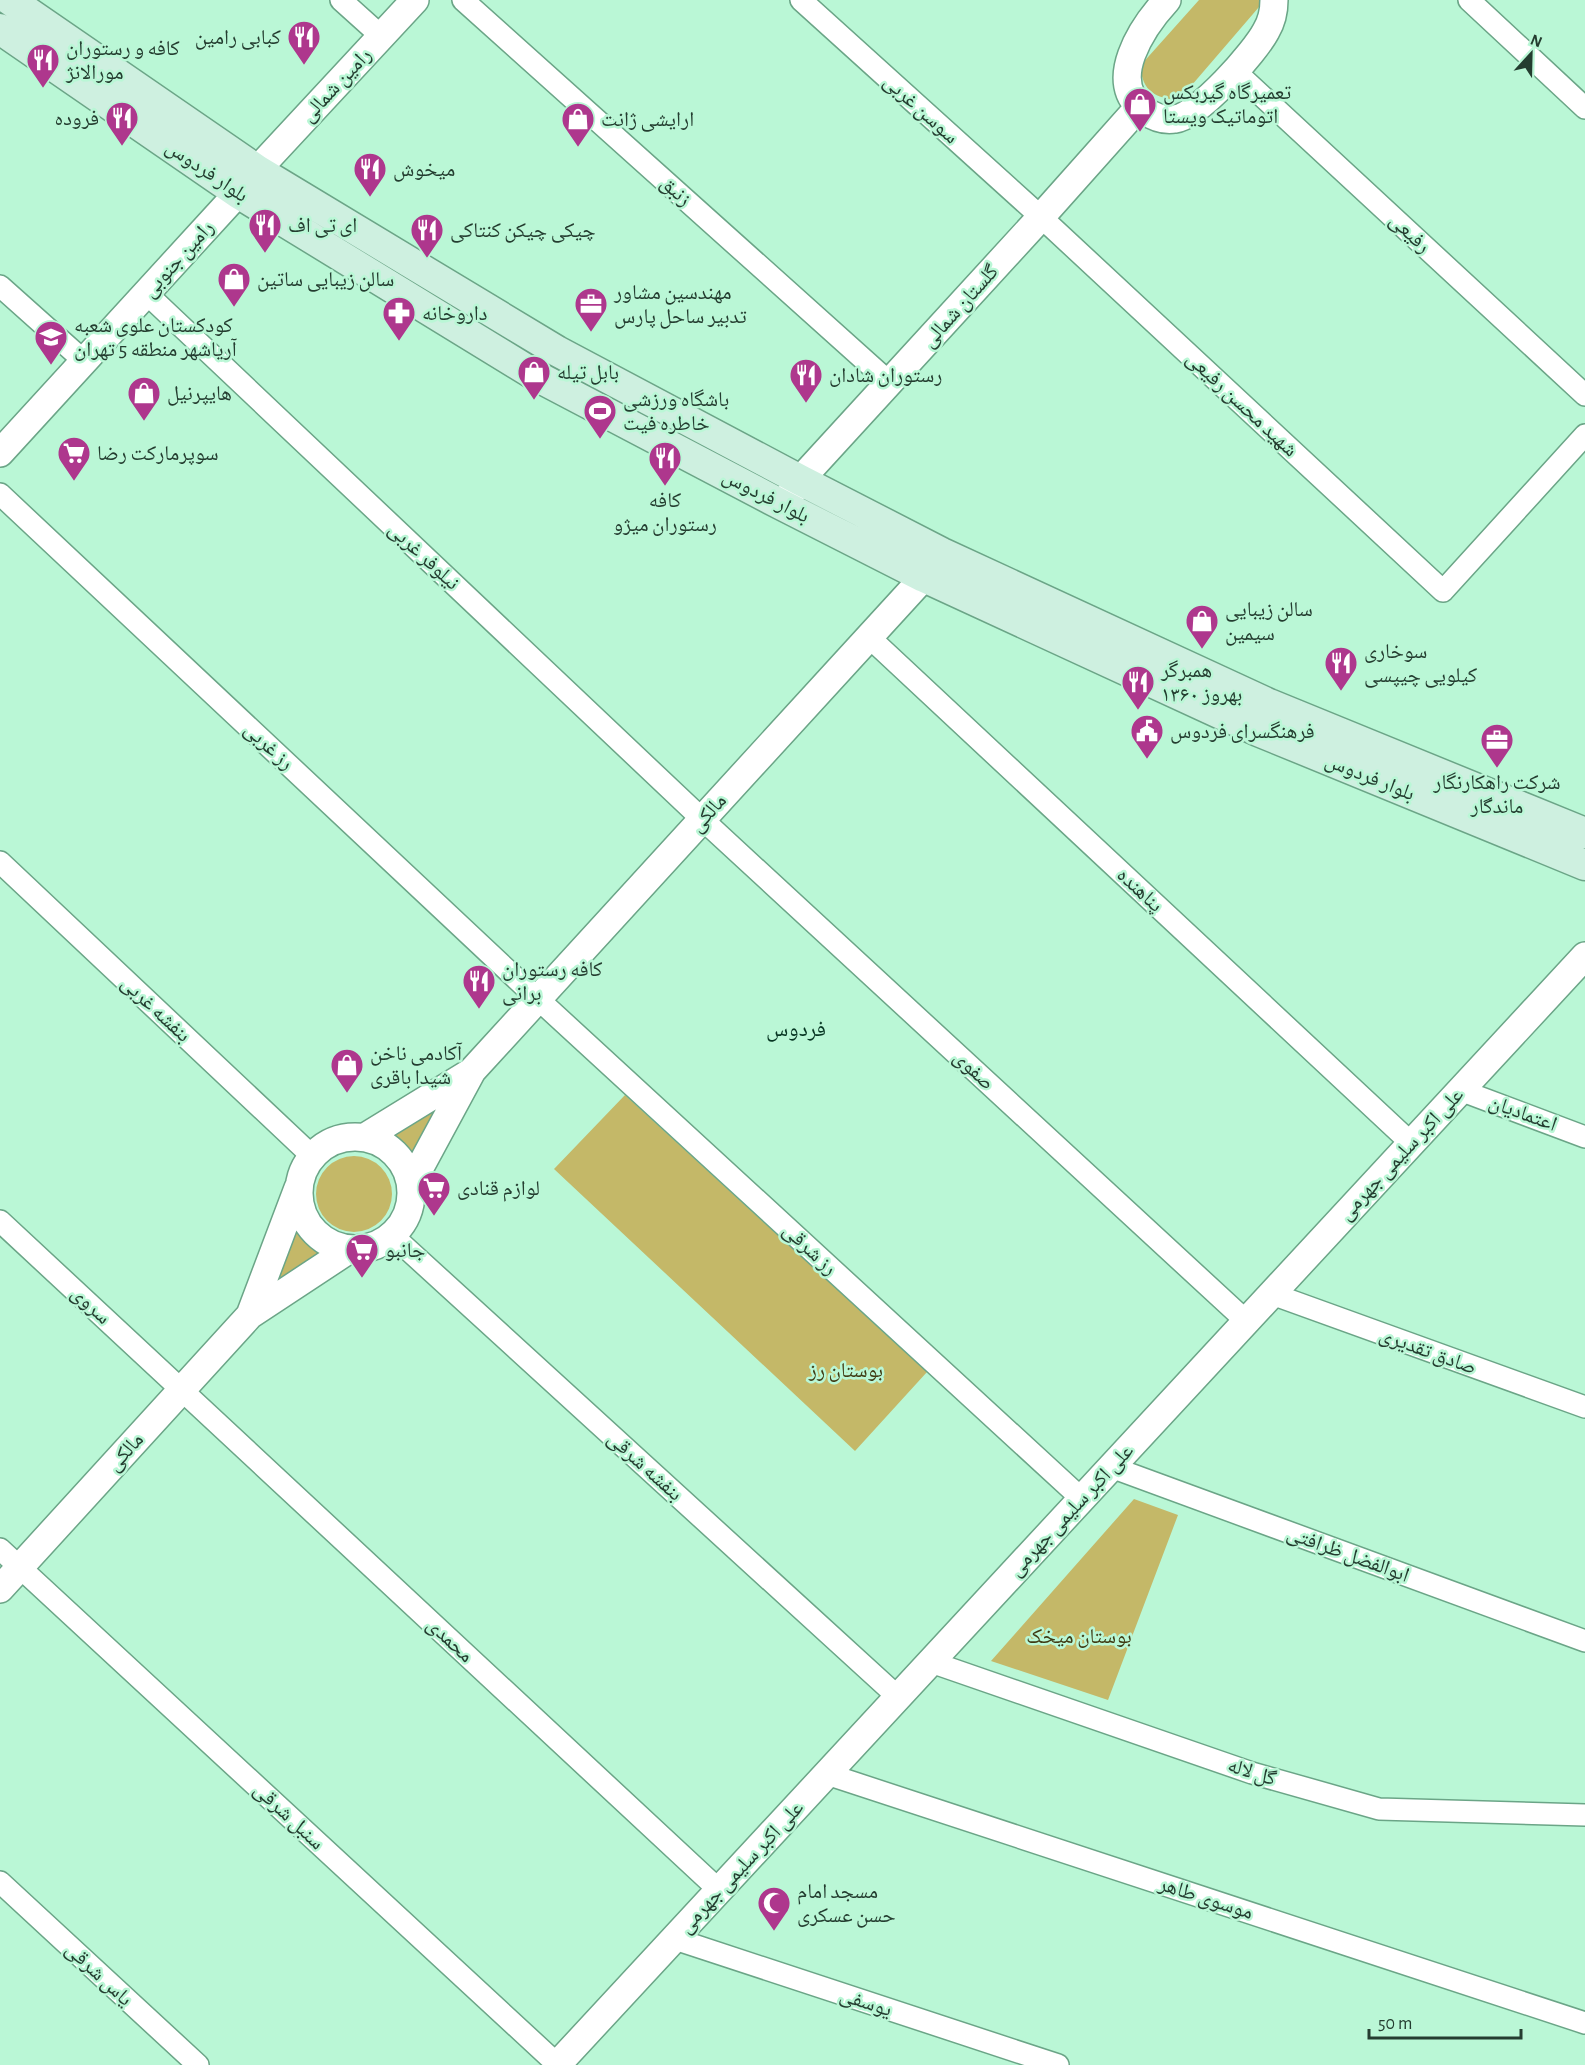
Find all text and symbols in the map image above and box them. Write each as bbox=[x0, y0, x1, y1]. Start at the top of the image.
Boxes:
restaurant icon: کبابى رامین bbox=[286, 19, 322, 66]
north arrow bbox=[1501, 24, 1561, 84]
place label: کبابى رامین bbox=[195, 27, 281, 50]
text: N bbox=[1528, 32, 1544, 51]
place label: کافه و رستوران مورالانژ bbox=[65, 38, 180, 83]
restaurant icon: کافه و رستوران مورالانژ bbox=[25, 42, 61, 89]
street label: رامین شمالی bbox=[297, 44, 377, 127]
street label: سوسن غربی bbox=[878, 70, 962, 149]
place label: تعمیرگاه گیربکس اتوماتیک ویستا bbox=[1163, 82, 1291, 127]
shop icon: تعمیرگاه گیربکس اتوماتیک ویستا bbox=[1122, 86, 1158, 133]
restaurant icon: فروده bbox=[104, 100, 140, 147]
shop icon: ارایشی ژانت bbox=[560, 101, 596, 148]
place label: فروده bbox=[55, 108, 99, 129]
place label: ارایشی ژانت bbox=[601, 109, 694, 132]
street label: بلوار فردوس bbox=[161, 136, 252, 208]
restaurant icon: میخوش bbox=[352, 151, 388, 198]
place label: میخوش bbox=[393, 159, 455, 182]
street label: زنبق bbox=[655, 172, 695, 211]
restaurant icon: ای تی اف bbox=[247, 207, 283, 254]
street label: رفیعی bbox=[1384, 209, 1435, 258]
restaurant icon: چیکی چیکن کنتاکی bbox=[409, 212, 445, 259]
place label: ای تی اف bbox=[288, 215, 357, 238]
street label: رامین جنوبی bbox=[138, 216, 219, 303]
place label: چیکی چیکن کنتاکی bbox=[450, 220, 596, 243]
street label: گلستان شمالی bbox=[918, 260, 1004, 353]
shop icon: سالن زیبایی ساتین bbox=[216, 261, 252, 308]
place label: سالن زیبایی ساتین bbox=[257, 269, 394, 292]
place label: مهندسین مشاور تدبیر ساحل پارس bbox=[613, 282, 747, 329]
office icon: مهندسین مشاور تدبیر ساحل پارس bbox=[573, 286, 609, 333]
pharmacy icon: داروخانه bbox=[381, 295, 417, 342]
place label: داروخانه bbox=[422, 303, 488, 324]
place label: کودکستان علوی شعبه آریاشهر منطقه 5 تهران bbox=[74, 315, 237, 361]
school or university icon: کودکستان علوی شعبه آریاشهر منطقه 5 تهران bbox=[33, 319, 69, 366]
street label: شهید محسن رفیعی bbox=[1181, 347, 1302, 462]
shop icon: بابل تیله bbox=[516, 354, 552, 401]
restaurant icon: رستوران شادان bbox=[788, 357, 824, 404]
place label: بابل تیله bbox=[557, 362, 619, 385]
place label: رستوران شادان bbox=[829, 365, 942, 387]
shop icon: هایپرنیل bbox=[126, 375, 162, 422]
place label: هایپرنیل bbox=[167, 383, 232, 406]
place label: باشگاه ورزشی خاطره فیت bbox=[623, 389, 729, 434]
sports icon: باشگاه ورزشی خاطره فیت bbox=[582, 393, 618, 440]
supermarket icon: سوپرمارکت رضا bbox=[56, 435, 92, 482]
restaurant icon: کافه رستوران ميژو bbox=[647, 440, 683, 487]
place label: سوپرمارکت رضا bbox=[97, 443, 219, 465]
street label: بلوار فردوس bbox=[718, 465, 813, 529]
place label: کافه رستوران ميژو bbox=[613, 490, 717, 536]
street label: نیلوفر غربی bbox=[383, 518, 463, 595]
place label: سالن زیبایی سیمین bbox=[1225, 599, 1313, 646]
shop icon: سالن زیبایی سیمین bbox=[1184, 603, 1220, 650]
place label: سوخاری كيلويی چيپسی bbox=[1364, 641, 1477, 688]
restaurant icon: سوخاری كيلويی چيپسی bbox=[1323, 645, 1359, 692]
place label: همبرگر بهروز ۱۳۶۰ bbox=[1160, 660, 1242, 706]
restaurant icon: همبرگر بهروز ۱۳۶۰ bbox=[1120, 664, 1156, 711]
public building icon: فرهنگسرای فردوس bbox=[1129, 713, 1165, 760]
street label: رز غربی bbox=[239, 718, 298, 775]
place label: فرهنگسرای فردوس bbox=[1170, 721, 1315, 744]
office icon: شرکت راهکارنگار ماندگار bbox=[1479, 722, 1515, 769]
street label: بلوار فردوس bbox=[1322, 750, 1418, 806]
place label: شرکت راهکارنگار ماندگار bbox=[1432, 772, 1561, 817]
street label: مالکی bbox=[686, 790, 732, 837]
street label: پناهنده bbox=[1112, 864, 1167, 917]
place label: كافه رستوران برانى bbox=[502, 959, 603, 1006]
restaurant icon: كافه رستوران برانى bbox=[461, 963, 497, 1010]
street label: بنفشه غربی bbox=[116, 972, 195, 1048]
district label: فردوس bbox=[766, 1018, 826, 1042]
place label: آکادمی ناخن شیدا باقری bbox=[370, 1042, 463, 1089]
street label: صفوی bbox=[949, 1046, 999, 1095]
shop icon: آکادمی ناخن شیدا باقری bbox=[329, 1047, 365, 1094]
street label: علی اکبر سلیمی جهرمی bbox=[1335, 1084, 1469, 1226]
street label: اعتمادیان bbox=[1486, 1091, 1560, 1136]
supermarket icon: لوازم قنادی bbox=[416, 1170, 452, 1217]
place label: لوازم قنادی bbox=[457, 1178, 540, 1202]
street label: رز شرقی bbox=[778, 1219, 841, 1280]
supermarket icon: جانبو bbox=[344, 1232, 380, 1279]
place label: جانبو bbox=[385, 1240, 425, 1261]
street label: سروی bbox=[67, 1282, 115, 1329]
street label: صادق تقدیری bbox=[1376, 1324, 1479, 1380]
park label: بوستان رز bbox=[808, 1360, 883, 1382]
street label: بنفشه شرقی bbox=[602, 1427, 686, 1506]
street label: مالکی bbox=[103, 1429, 149, 1476]
street label: علی اکبر سلیمی جهرمی bbox=[1005, 1440, 1139, 1582]
street label: ابوالفضل ظرافتی bbox=[1283, 1522, 1412, 1588]
street label: محمدی bbox=[422, 1614, 477, 1667]
park label: بوستان میخک bbox=[1026, 1626, 1132, 1648]
street label: گل لاله bbox=[1225, 1754, 1279, 1792]
street label: سنبل شرقی bbox=[248, 1778, 328, 1855]
street label: علی اکبر سلیمی جهرمی bbox=[675, 1797, 809, 1939]
street label: موسوی طاهر bbox=[1155, 1873, 1256, 1924]
place label: مسجد امام حسن عسکری bbox=[797, 1881, 896, 1928]
mosque icon: مسجد امام حسن عسکری bbox=[756, 1885, 792, 1932]
street label: یاس شرقی bbox=[60, 1938, 136, 2011]
street label: یوسفی bbox=[837, 1984, 895, 2022]
scale bar bbox=[1369, 2002, 1520, 2040]
text: 50 m bbox=[1378, 2015, 1412, 2033]

